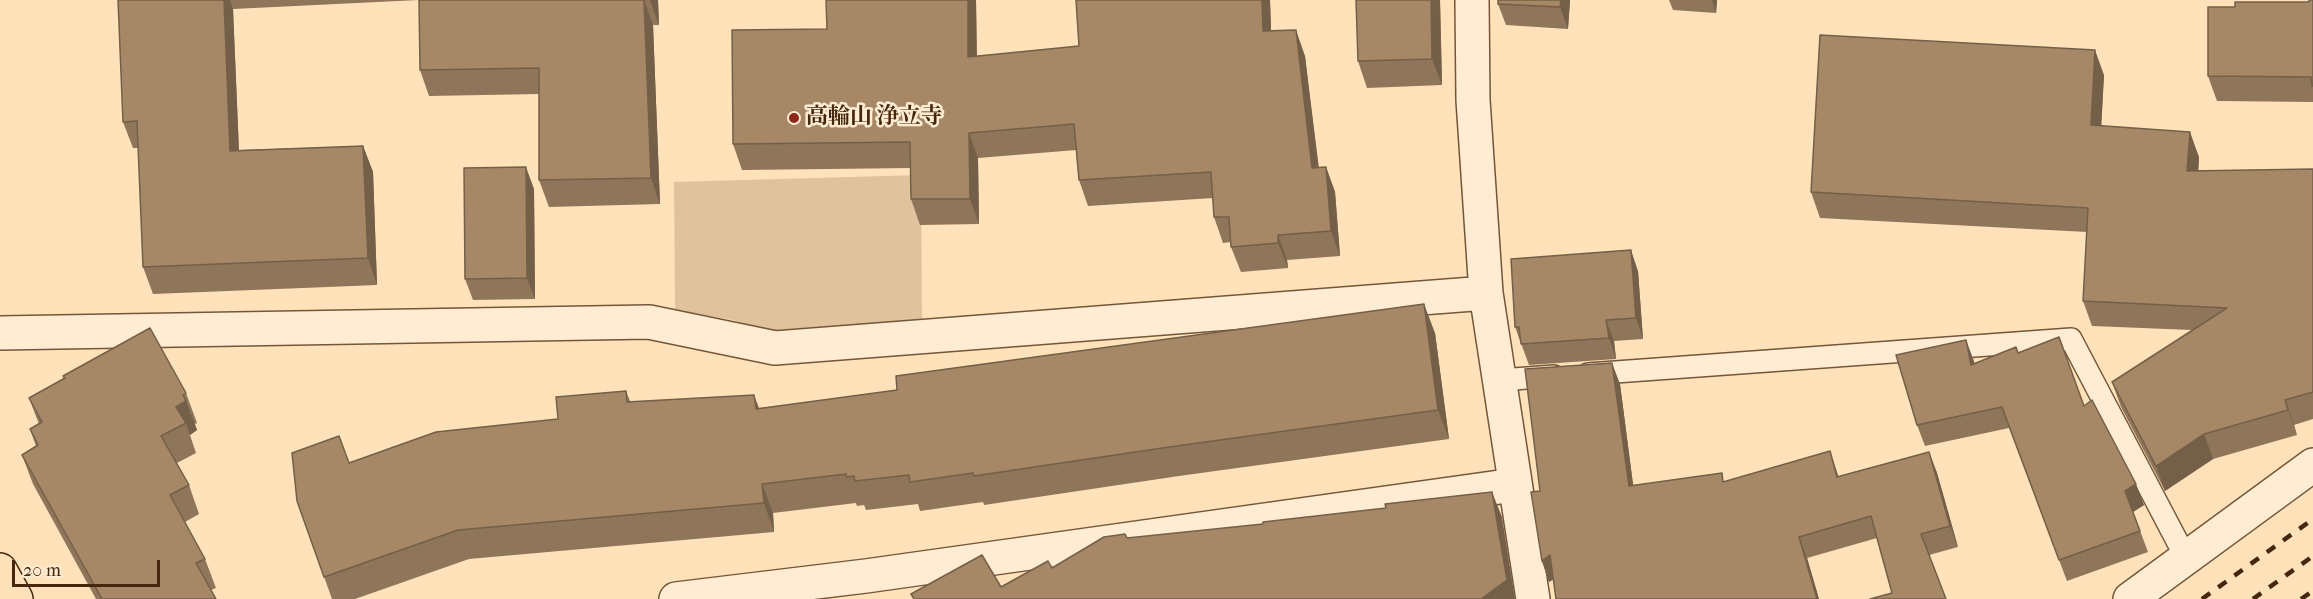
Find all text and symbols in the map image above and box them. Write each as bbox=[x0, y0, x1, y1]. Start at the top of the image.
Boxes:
place label: 高輪山 浄立寺 bbox=[806, 105, 943, 131]
marker: 高輪山 浄立寺 bbox=[787, 111, 801, 125]
scale bar bbox=[15, 548, 164, 586]
text: 20 m bbox=[23, 560, 61, 581]

